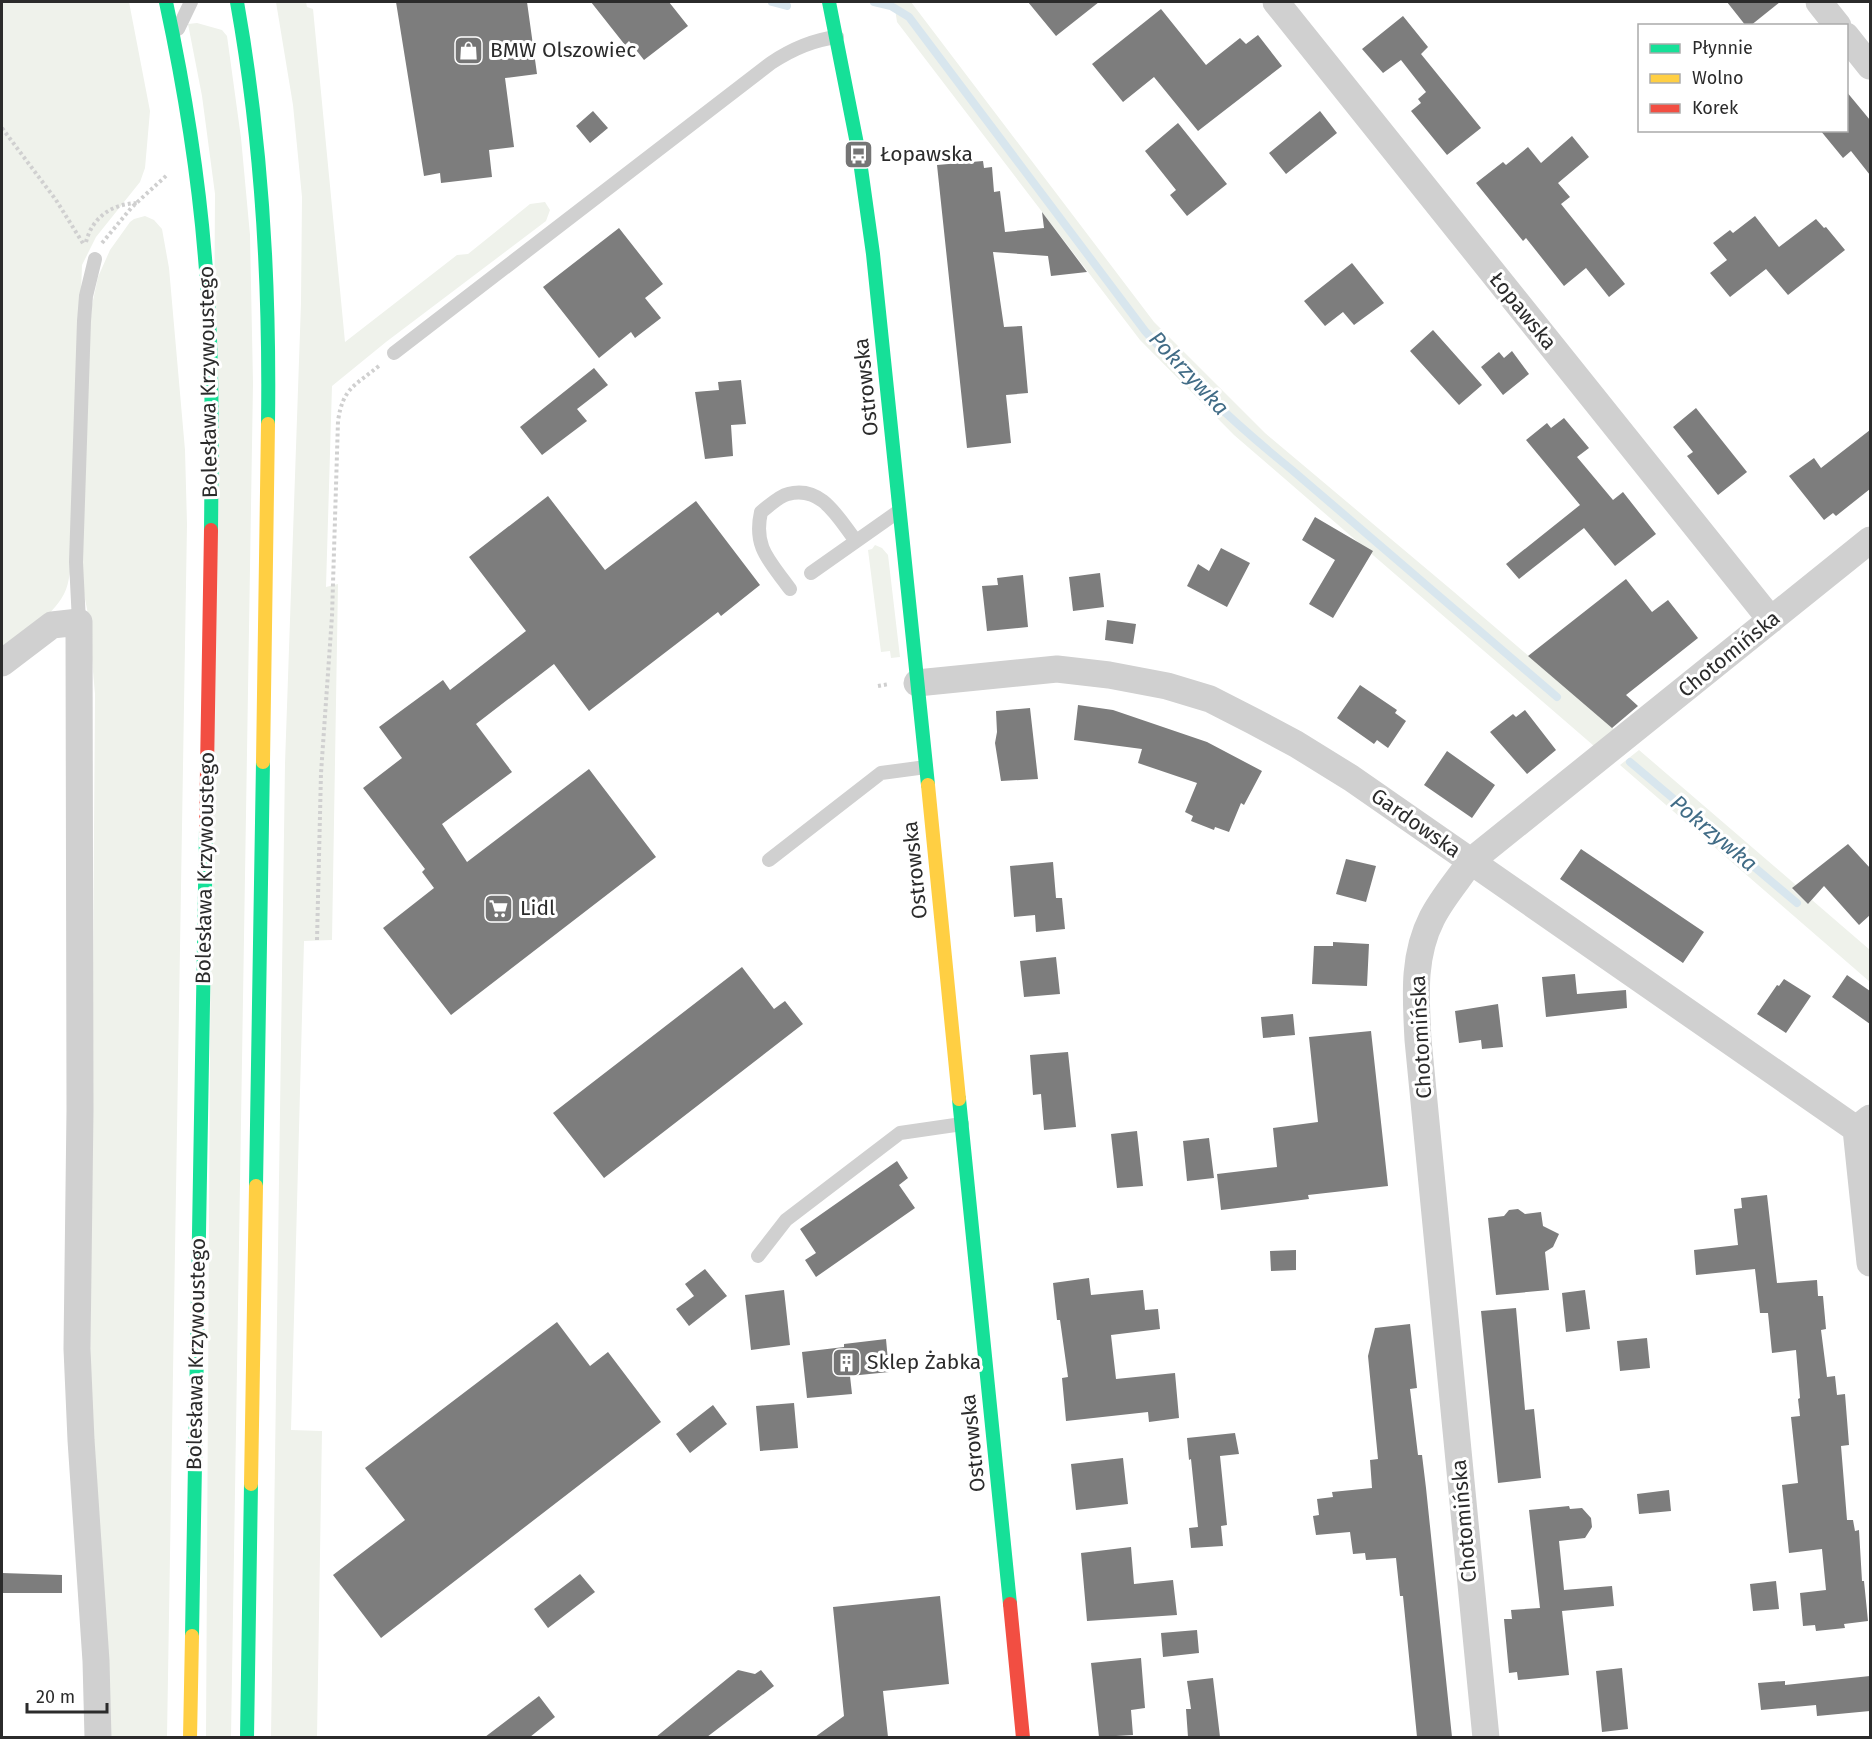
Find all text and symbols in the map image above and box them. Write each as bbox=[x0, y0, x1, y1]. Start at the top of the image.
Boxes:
legend bbox=[1638, 24, 1848, 132]
shop icon: BMW Olszowiec bbox=[453, 34, 485, 66]
place label: BMW Olszowiec bbox=[490, 37, 636, 63]
text: Płynnie bbox=[1692, 37, 1753, 59]
text: Wolno bbox=[1692, 67, 1744, 89]
text: Korek bbox=[1692, 97, 1739, 119]
bus stop icon: Łopawska bbox=[843, 138, 875, 170]
place label: Łopawska bbox=[880, 141, 973, 167]
street label: Bolesława Krzywoustego bbox=[193, 266, 223, 498]
street label: Łopawska bbox=[1484, 267, 1562, 355]
water label: Pokrzywka bbox=[1143, 325, 1235, 421]
street label: Ostrowska bbox=[848, 337, 884, 437]
street label: Chotomińska bbox=[1673, 605, 1785, 703]
street label: Bolesława Krzywoustego bbox=[190, 752, 220, 984]
street label: Gardowska bbox=[1366, 783, 1466, 863]
water label: Pokrzywka bbox=[1665, 789, 1763, 877]
street label: Ostrowska bbox=[897, 820, 933, 920]
supermarket icon: Lidl bbox=[483, 892, 515, 924]
place label: Lidl bbox=[520, 895, 555, 921]
street label: Chotomińska bbox=[1405, 975, 1437, 1099]
street label: Bolesława Krzywoustego bbox=[181, 1238, 211, 1470]
building icon: Sklep Żabka bbox=[830, 1346, 862, 1378]
place label: Sklep Żabka bbox=[867, 1349, 981, 1375]
street label: Ostrowska bbox=[955, 1393, 991, 1493]
street label: Chotomińska bbox=[1446, 1458, 1482, 1584]
scale bar bbox=[27, 1676, 106, 1714]
text: 20 m bbox=[36, 1686, 75, 1708]

